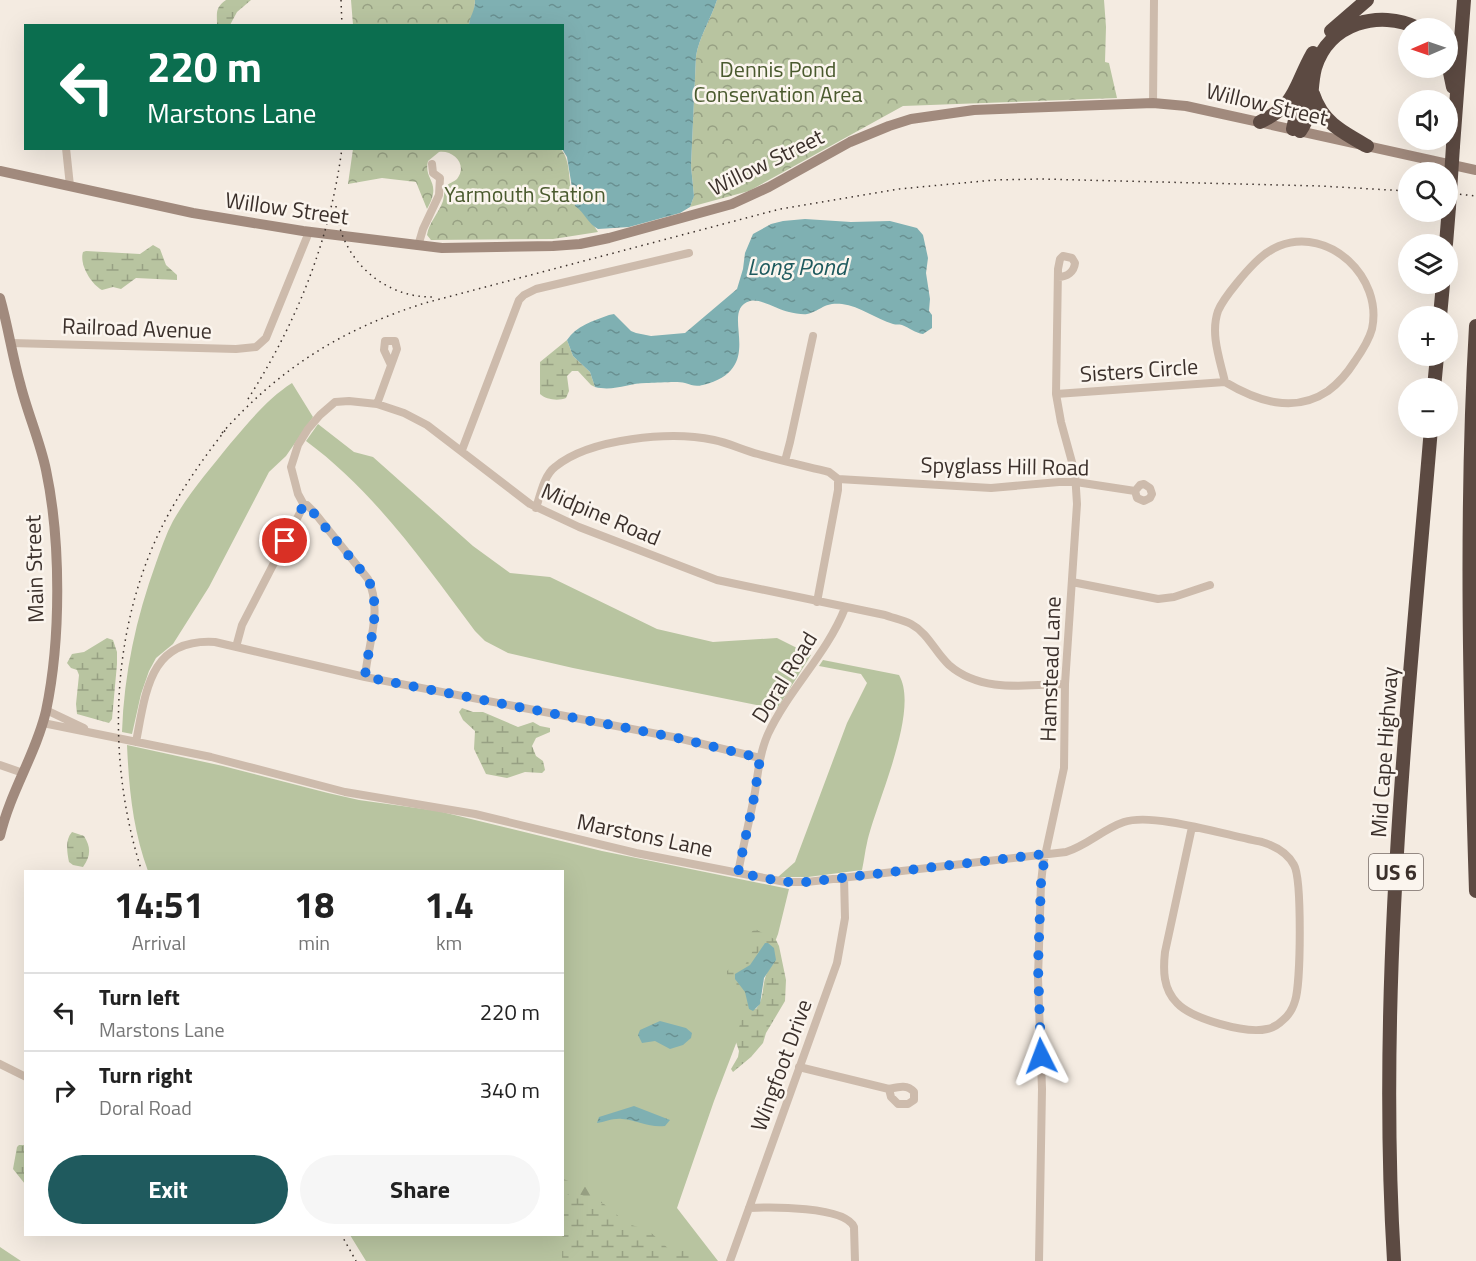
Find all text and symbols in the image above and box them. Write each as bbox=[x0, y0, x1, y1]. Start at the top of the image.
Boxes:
north arrow bbox=[1398, 18, 1458, 78]
map controls bbox=[1398, 18, 1458, 438]
text: 220 m bbox=[147, 34, 262, 98]
icon: left bbox=[48, 48, 126, 126]
park label: Dennis Pond Conservation Area bbox=[693, 52, 863, 111]
street label: Willow Street bbox=[1203, 73, 1332, 135]
button: sound bbox=[1398, 90, 1458, 150]
text: Marstons Lane bbox=[147, 92, 316, 133]
street label: Willow Street bbox=[703, 119, 830, 205]
button: search bbox=[1398, 162, 1458, 222]
park label: Yarmouth Station bbox=[444, 177, 606, 211]
street label: Willow Street bbox=[223, 183, 351, 234]
button: layers bbox=[1398, 234, 1458, 294]
water label: Long Pond bbox=[747, 248, 850, 284]
button: + bbox=[1398, 306, 1458, 366]
street label: Railroad Avenue bbox=[62, 308, 212, 348]
street label: Sisters Circle bbox=[1079, 349, 1199, 391]
button: − bbox=[1398, 378, 1458, 438]
street label: Spyglass Hill Road bbox=[920, 448, 1090, 484]
street label: Midpine Road bbox=[536, 474, 666, 554]
street label: Main Street bbox=[15, 514, 53, 623]
pin bbox=[259, 515, 310, 566]
icon: arrive bbox=[268, 524, 301, 557]
street label: Hamstead Lane bbox=[1030, 596, 1070, 742]
street label: Doral Road bbox=[743, 625, 825, 729]
street label: Mid Cape Highway bbox=[1361, 665, 1407, 839]
street label: Marstons Lane bbox=[574, 804, 716, 866]
road number: US 6 bbox=[1369, 854, 1423, 890]
text: 14:51 bbox=[114, 877, 204, 932]
text: 18 bbox=[294, 877, 334, 932]
text: 1.4 bbox=[424, 877, 474, 932]
text: Arrival bbox=[132, 927, 186, 958]
text: min bbox=[298, 927, 330, 958]
text: km bbox=[436, 927, 462, 958]
text: Turn left bbox=[99, 980, 180, 1014]
street label: Wingfoot Drive bbox=[741, 994, 821, 1136]
text: 220 m bbox=[480, 995, 540, 1029]
icon: left bbox=[48, 996, 81, 1029]
text: Marstons Lane bbox=[99, 1014, 225, 1045]
position arrow bbox=[1009, 1024, 1073, 1088]
text: Turn right bbox=[99, 1058, 193, 1092]
text: 340 m bbox=[480, 1073, 540, 1107]
icon: right bbox=[48, 1074, 81, 1107]
text: Doral Road bbox=[99, 1092, 192, 1123]
button: Exit bbox=[48, 1155, 288, 1224]
button: Share bbox=[300, 1155, 540, 1224]

